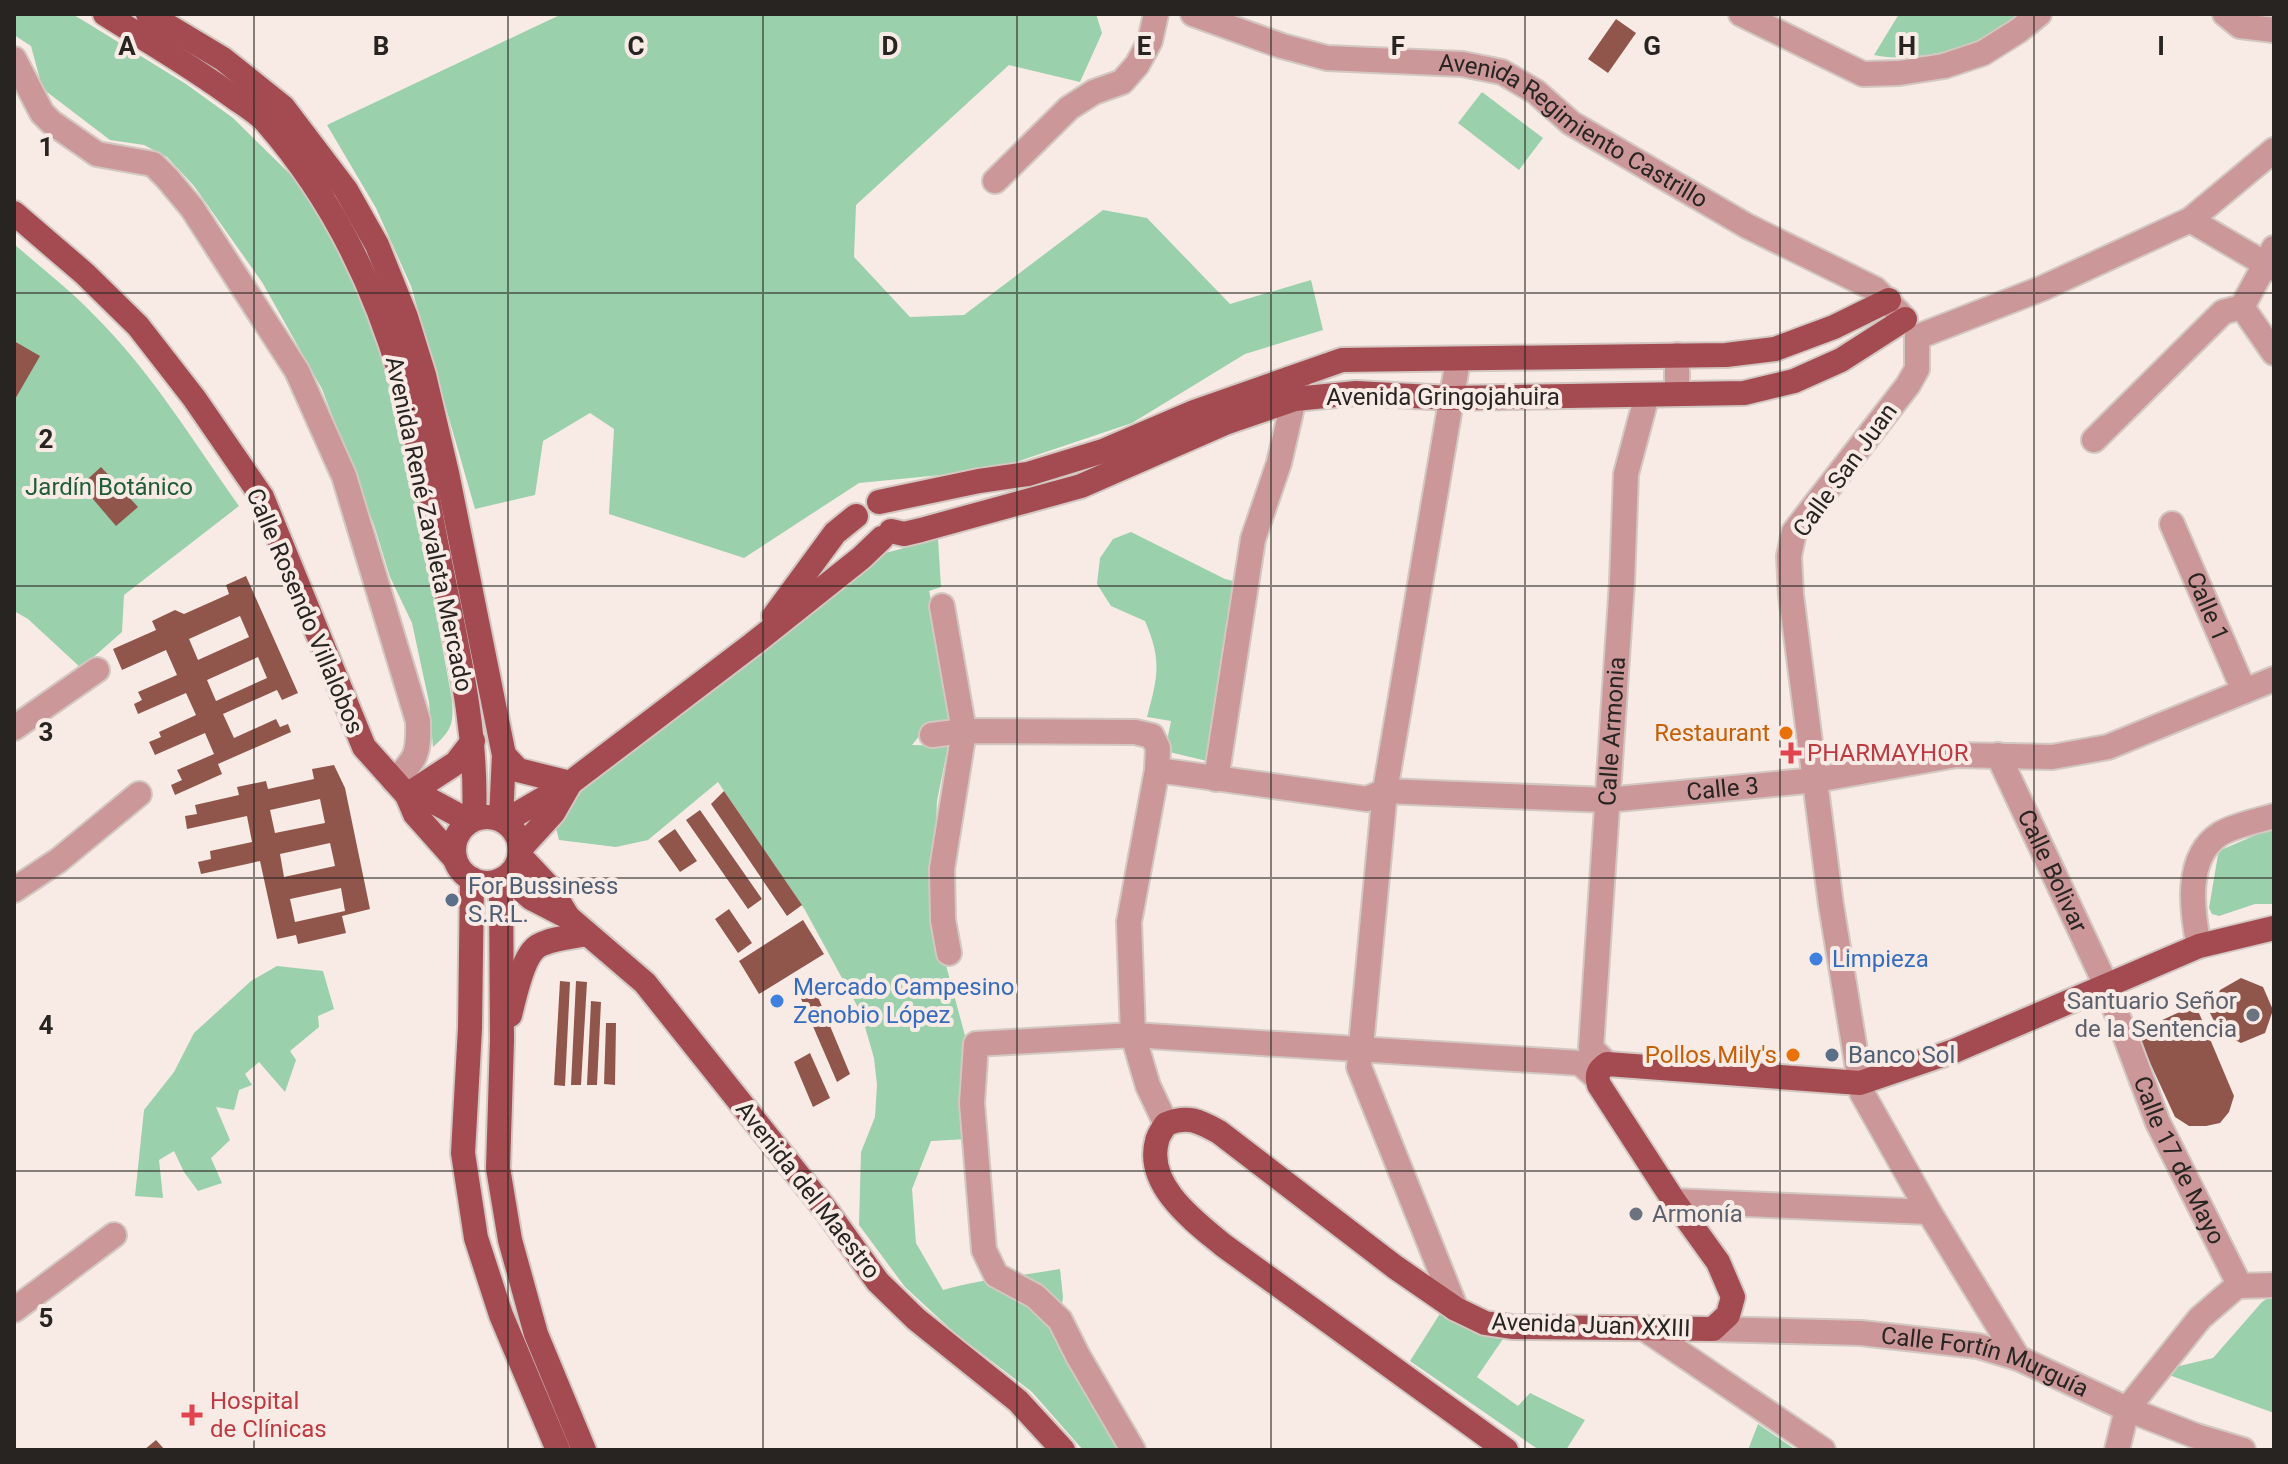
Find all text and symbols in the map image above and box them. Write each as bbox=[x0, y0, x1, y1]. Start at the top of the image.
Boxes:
text: A bbox=[118, 31, 136, 61]
text: B bbox=[373, 31, 389, 61]
text: C bbox=[627, 31, 645, 61]
text: D bbox=[882, 31, 898, 61]
text: E bbox=[1137, 31, 1152, 61]
text: F bbox=[1391, 31, 1405, 61]
text: G bbox=[1643, 31, 1661, 61]
text: H bbox=[1898, 31, 1916, 61]
text: I bbox=[2157, 31, 2165, 61]
street label: Avenida Regimiento Castrillo bbox=[1438, 49, 1713, 214]
text: 1 bbox=[39, 132, 53, 162]
street label: Avenida René Zavaleta Mercado bbox=[380, 354, 478, 694]
street label: Avenida Gringojahuira bbox=[1326, 383, 1560, 411]
street label: Calle San Juan bbox=[1787, 398, 1903, 542]
text: 2 bbox=[39, 424, 53, 454]
park label: Jardín Botánico bbox=[25, 473, 193, 501]
street label: Calle Rosendo Villalobos bbox=[241, 484, 369, 738]
street label: Calle 1 bbox=[2180, 568, 2235, 646]
street label: Calle Armonia bbox=[1593, 656, 1631, 807]
text: 3 bbox=[39, 717, 53, 747]
place label: Restaurant bbox=[1654, 719, 1770, 747]
marker: Restaurant bbox=[1777, 724, 1795, 742]
place label: PHARMAYHOR bbox=[1807, 739, 1969, 767]
marker: PHARMAYHOR bbox=[1782, 744, 1800, 762]
street label: Calle 3 bbox=[1685, 772, 1760, 806]
street label: Calle Bolivar bbox=[2012, 805, 2093, 937]
place label: For Bussiness S.R.L. bbox=[468, 872, 618, 928]
marker: For Bussiness S.R.L. bbox=[443, 891, 461, 909]
place label: Limpieza bbox=[1832, 945, 1929, 973]
marker: Limpieza bbox=[1807, 950, 1825, 968]
place label: Mercado Campesino Zenobio López bbox=[793, 973, 1014, 1029]
place label: Santuario Señor de la Sentencia bbox=[2067, 987, 2237, 1043]
marker: Mercado Campesino Zenobio López bbox=[768, 992, 786, 1010]
marker: Santuario Señor de la Sentencia bbox=[2244, 1006, 2262, 1024]
text: 4 bbox=[39, 1010, 54, 1040]
place label: Pollos Mily's bbox=[1645, 1041, 1777, 1069]
place label: Banco Sol bbox=[1848, 1041, 1955, 1069]
marker: Pollos Mily's bbox=[1784, 1046, 1802, 1064]
marker: Banco Sol bbox=[1823, 1046, 1841, 1064]
street label: Calle 17 de Mayo bbox=[2128, 1072, 2231, 1249]
street label: Avenida del Maestro bbox=[730, 1096, 886, 1284]
place label: Armonía bbox=[1652, 1200, 1743, 1228]
marker: Armonía bbox=[1627, 1205, 1645, 1223]
text: 5 bbox=[39, 1303, 53, 1333]
street label: Avenida Juan XXIII bbox=[1491, 1308, 1691, 1342]
street label: Calle Fortín Murguía bbox=[1880, 1321, 2093, 1403]
place label: Hospital de Clínicas bbox=[210, 1387, 327, 1443]
marker: Hospital de Clínicas bbox=[181, 1404, 203, 1426]

